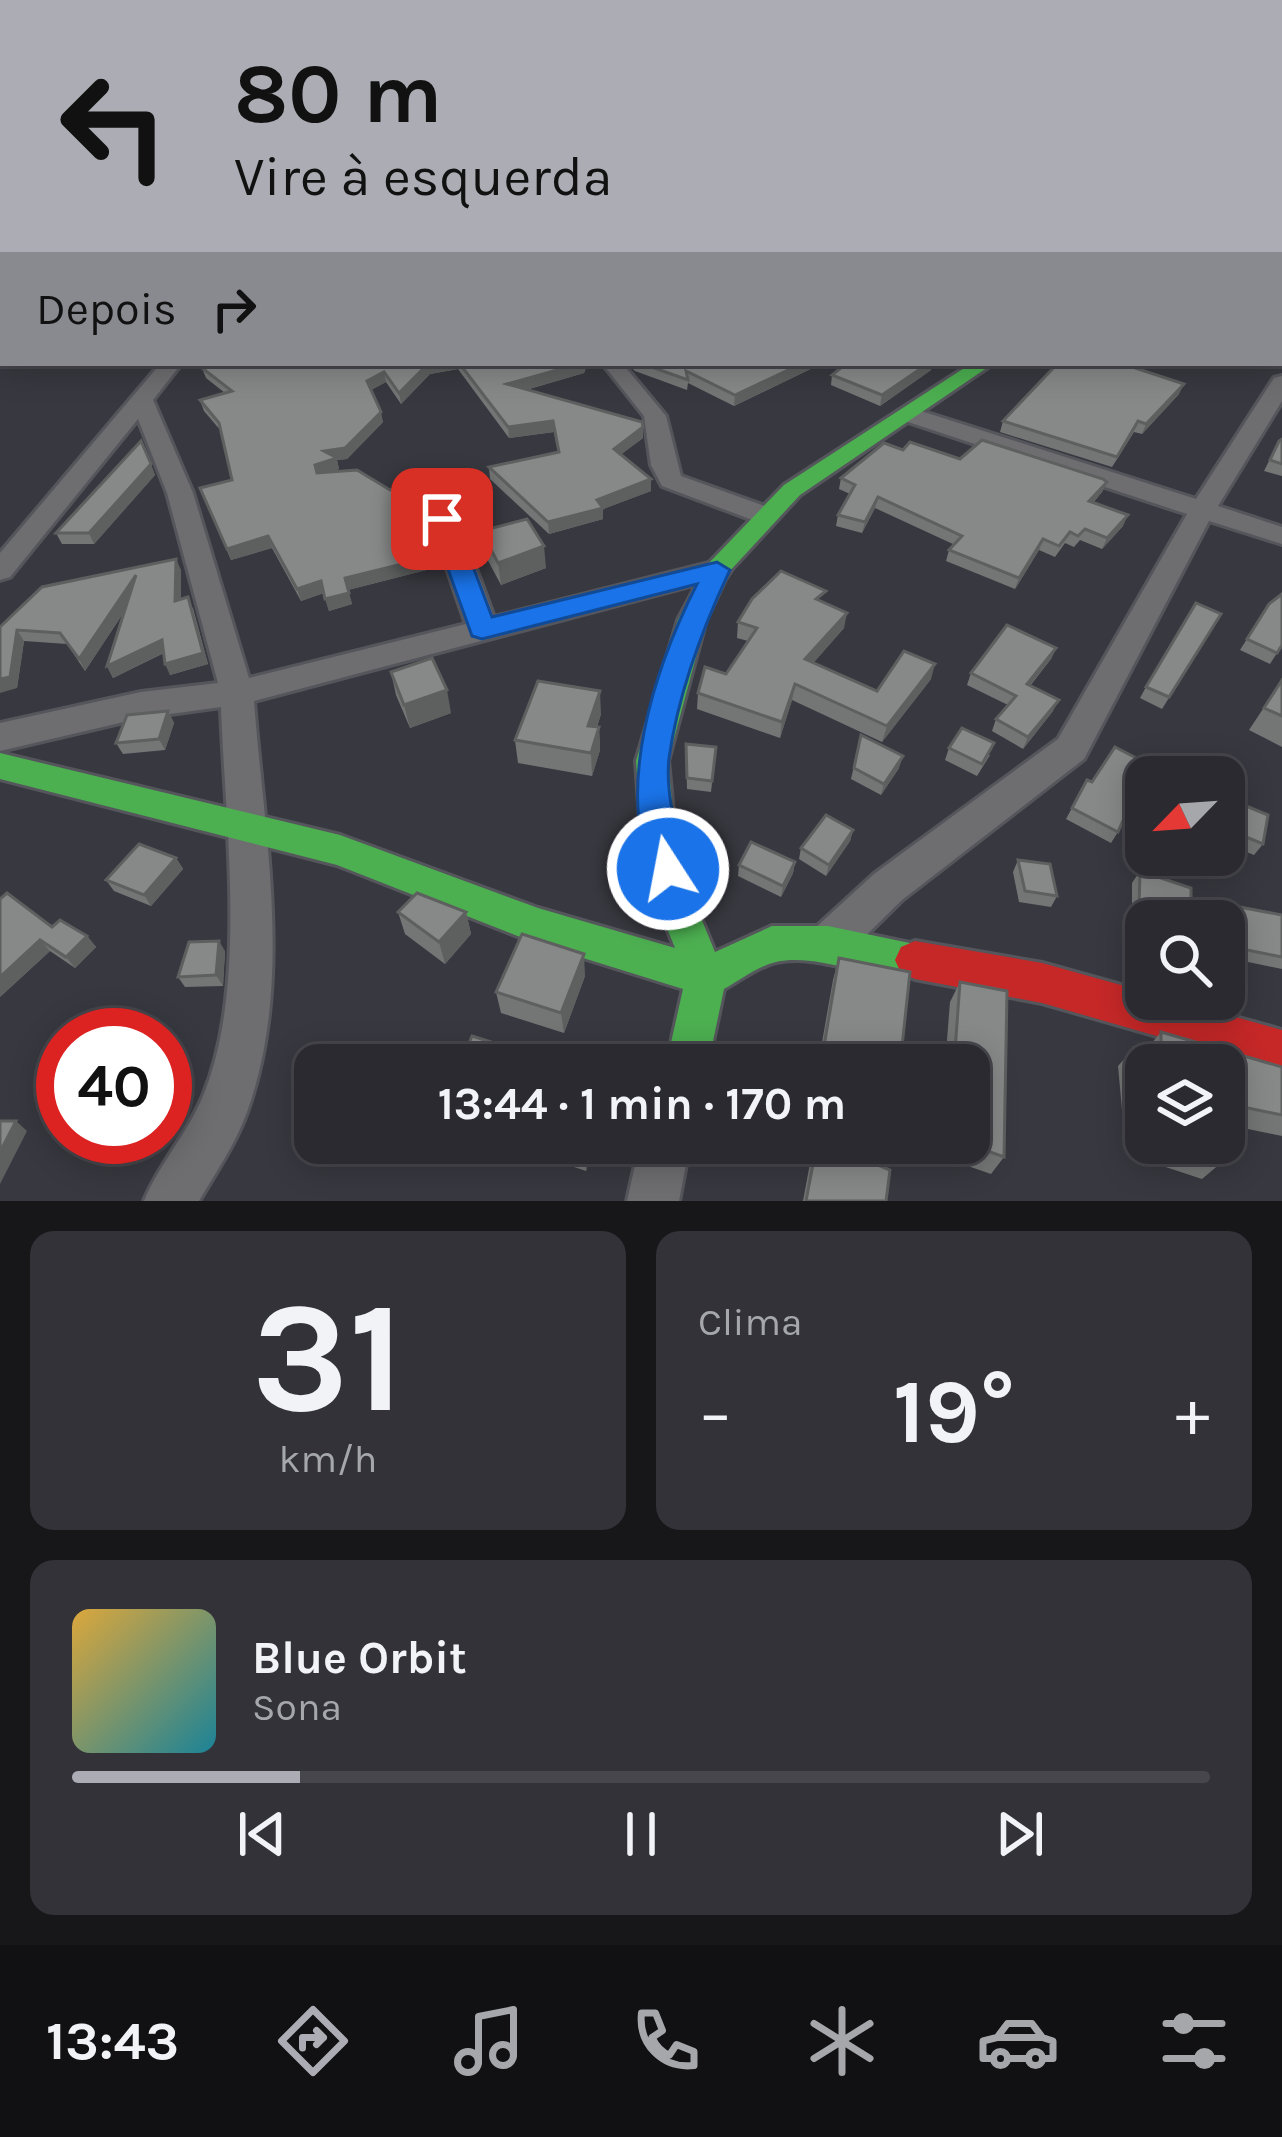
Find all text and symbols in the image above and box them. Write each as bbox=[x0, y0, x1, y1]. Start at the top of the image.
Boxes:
text: 80 m bbox=[234, 45, 442, 143]
icon: left bbox=[36, 48, 192, 204]
text: Vire à esquerda bbox=[234, 145, 612, 209]
icon: right bbox=[201, 276, 267, 342]
text: Depois bbox=[36, 283, 177, 335]
pin bbox=[391, 468, 493, 570]
icon: arrive bbox=[409, 486, 475, 552]
north arrow bbox=[1125, 756, 1245, 876]
map controls bbox=[1125, 756, 1245, 1164]
position arrow bbox=[605, 806, 731, 932]
button: search bbox=[1125, 900, 1245, 1020]
speed limit sign: 40 bbox=[36, 1008, 192, 1164]
button: layers bbox=[1125, 1044, 1245, 1164]
text: 13:44 · 1 min · 170 m bbox=[438, 1078, 846, 1130]
text: 31 bbox=[252, 1267, 404, 1449]
text: Clima bbox=[698, 1299, 802, 1345]
text: 19° bbox=[893, 1359, 1015, 1465]
text: − bbox=[698, 1374, 733, 1452]
text: + bbox=[1175, 1374, 1210, 1452]
text: km/h bbox=[279, 1436, 377, 1482]
text: Blue Orbit bbox=[252, 1632, 467, 1684]
text: Sona bbox=[252, 1684, 342, 1730]
icon: previous bbox=[229, 1801, 295, 1867]
icon: pause bbox=[608, 1801, 674, 1867]
icon: next bbox=[987, 1801, 1053, 1867]
icon: directions bbox=[271, 1999, 355, 2083]
icon: music bbox=[447, 1999, 531, 2083]
icon: phone bbox=[624, 1999, 708, 2083]
icon: climate bbox=[800, 1999, 884, 2083]
icon: car bbox=[976, 1999, 1060, 2083]
icon: filters bbox=[1152, 1999, 1236, 2083]
text: 13:43 bbox=[46, 2009, 179, 2073]

